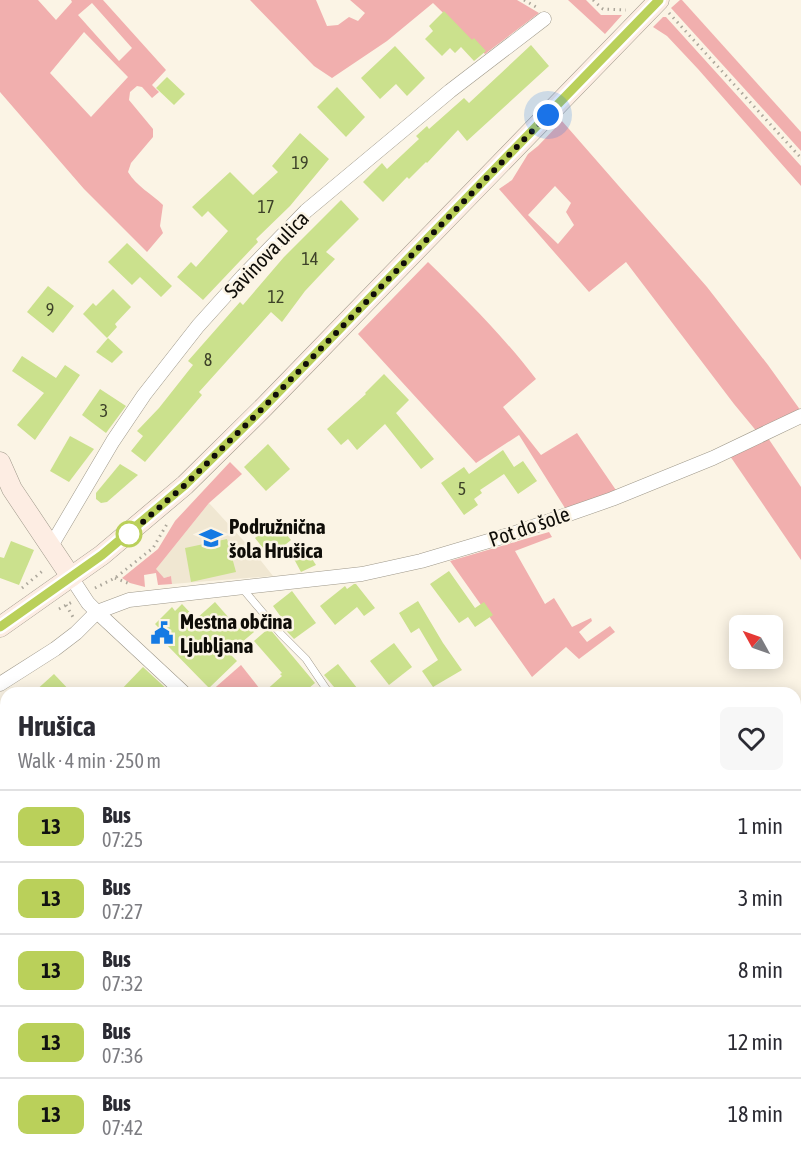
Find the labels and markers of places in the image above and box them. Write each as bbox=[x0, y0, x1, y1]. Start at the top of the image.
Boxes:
place label: Podružnična šola Hrušica bbox=[229, 514, 326, 562]
unlabelled marker bbox=[116, 521, 142, 547]
school or university icon: Podružnična šola Hrušica bbox=[198, 525, 224, 551]
place label: Mestna občina Ljubljana bbox=[180, 609, 293, 657]
public building icon: Mestna občina Ljubljana bbox=[149, 620, 175, 646]

